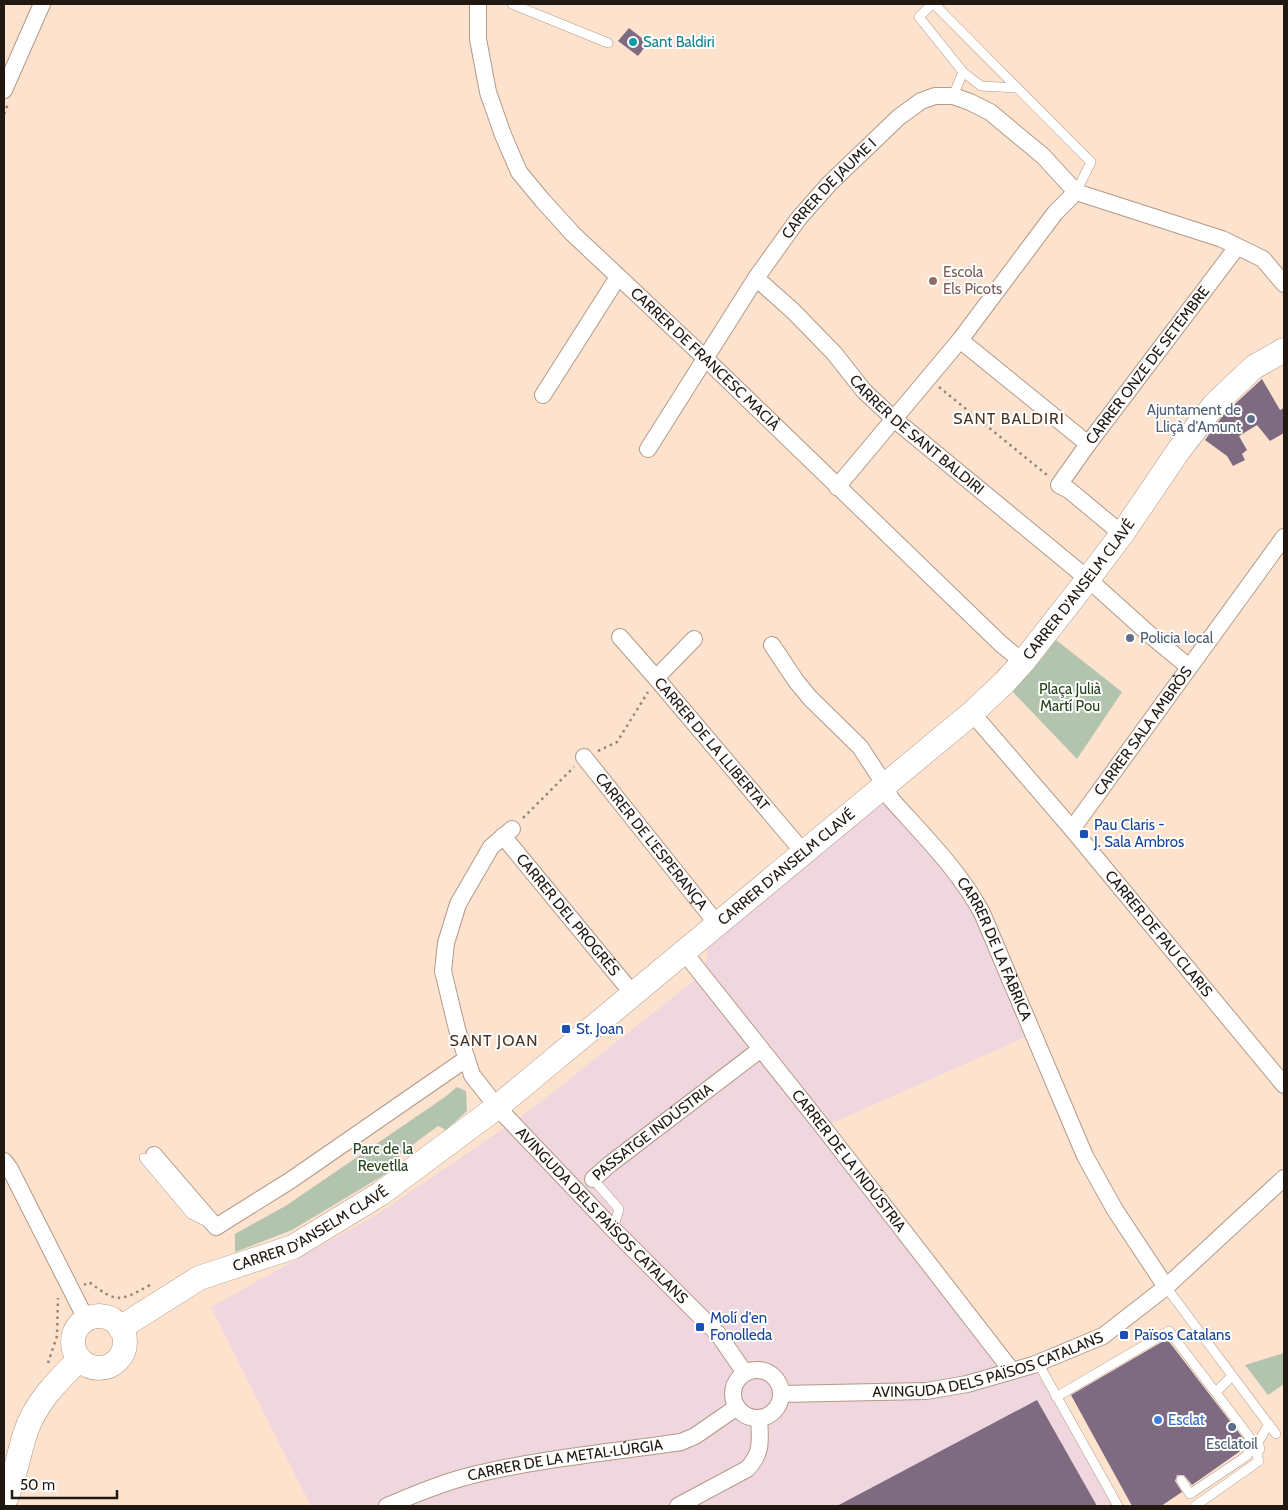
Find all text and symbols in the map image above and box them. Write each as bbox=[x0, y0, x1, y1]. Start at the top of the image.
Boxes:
place label: Sant Baldiri bbox=[643, 33, 715, 51]
marker: Sant Baldiri bbox=[627, 36, 639, 48]
street label: CARRER DE JAUME I bbox=[778, 135, 880, 242]
place label: Escola Els Picots bbox=[943, 263, 1002, 298]
marker: Escola Els Picots bbox=[927, 275, 939, 287]
street label: CARRER ONZE DE SETEMBRE bbox=[1082, 283, 1213, 448]
street label: CARRER DE FRANCESC MACIÀ bbox=[627, 284, 785, 435]
street label: CARRER DE SANT BALDIRI bbox=[846, 371, 988, 498]
place label: Ajuntament de Lliçà d'Amunt bbox=[1147, 401, 1241, 436]
district label: SANT BALDIRI bbox=[953, 409, 1065, 428]
marker: Ajuntament de Lliçà d'Amunt bbox=[1245, 413, 1257, 425]
street label: CARRER D'ANSELM CLAVÉ bbox=[1019, 515, 1139, 664]
place label: Policia local bbox=[1140, 629, 1214, 647]
marker: Policia local bbox=[1124, 632, 1136, 644]
street label: CARRER SALA AMBRÒS bbox=[1090, 663, 1196, 799]
street label: CARRER DE LA LLIBERTAT bbox=[650, 674, 773, 814]
park label: Plaça Julià Martí Pou bbox=[1039, 680, 1102, 715]
street label: CARRER DE L'ESPERANÇA bbox=[591, 769, 712, 914]
street label: CARRER D'ANSELM CLAVÉ bbox=[714, 804, 859, 929]
place label: Pau Claris - J. Sala Ambros bbox=[1093, 816, 1184, 851]
marker: Pau Claris - J. Sala Ambros bbox=[1078, 828, 1090, 840]
street label: CARRER DEL PROGRÉS bbox=[512, 850, 623, 980]
street label: CARRER DE PAU CLARIS bbox=[1101, 867, 1216, 1001]
street label: CARRER DE LA FÀBRICA bbox=[953, 874, 1036, 1024]
place label: St. Joan bbox=[576, 1020, 624, 1038]
marker: St. Joan bbox=[560, 1023, 572, 1035]
district label: SANT JOAN bbox=[450, 1031, 538, 1050]
street label: PASSATGE INDÚSTRIA bbox=[589, 1079, 717, 1184]
street label: CARRER DE LA INDÚSTRIA bbox=[788, 1086, 910, 1236]
street label: AVINGUDA DELS PAÏSOS CATALANS bbox=[512, 1124, 692, 1308]
park label: Parc de la Revetlla bbox=[353, 1140, 414, 1175]
street label: CARRER D'ANSELM CLAVÉ bbox=[230, 1181, 392, 1275]
place label: Molí d'en Fonolleda bbox=[710, 1309, 773, 1344]
marker: Molí d'en Fonolleda bbox=[694, 1321, 706, 1333]
place label: Països Catalans bbox=[1134, 1326, 1231, 1344]
street label: AVINGUDA DELS PAÏSOS CATALANS bbox=[872, 1328, 1106, 1401]
marker: Països Catalans bbox=[1118, 1329, 1130, 1341]
place label: Esclat bbox=[1168, 1411, 1205, 1429]
marker: Esclat bbox=[1152, 1414, 1164, 1426]
marker: Esclatoil bbox=[1226, 1421, 1238, 1433]
place label: Esclatoil bbox=[1206, 1435, 1258, 1453]
street label: CARRER DE LA METAL·LÚRGIA bbox=[466, 1436, 665, 1485]
scale bar bbox=[12, 1468, 118, 1500]
text: 50 m bbox=[20, 1476, 55, 1494]

